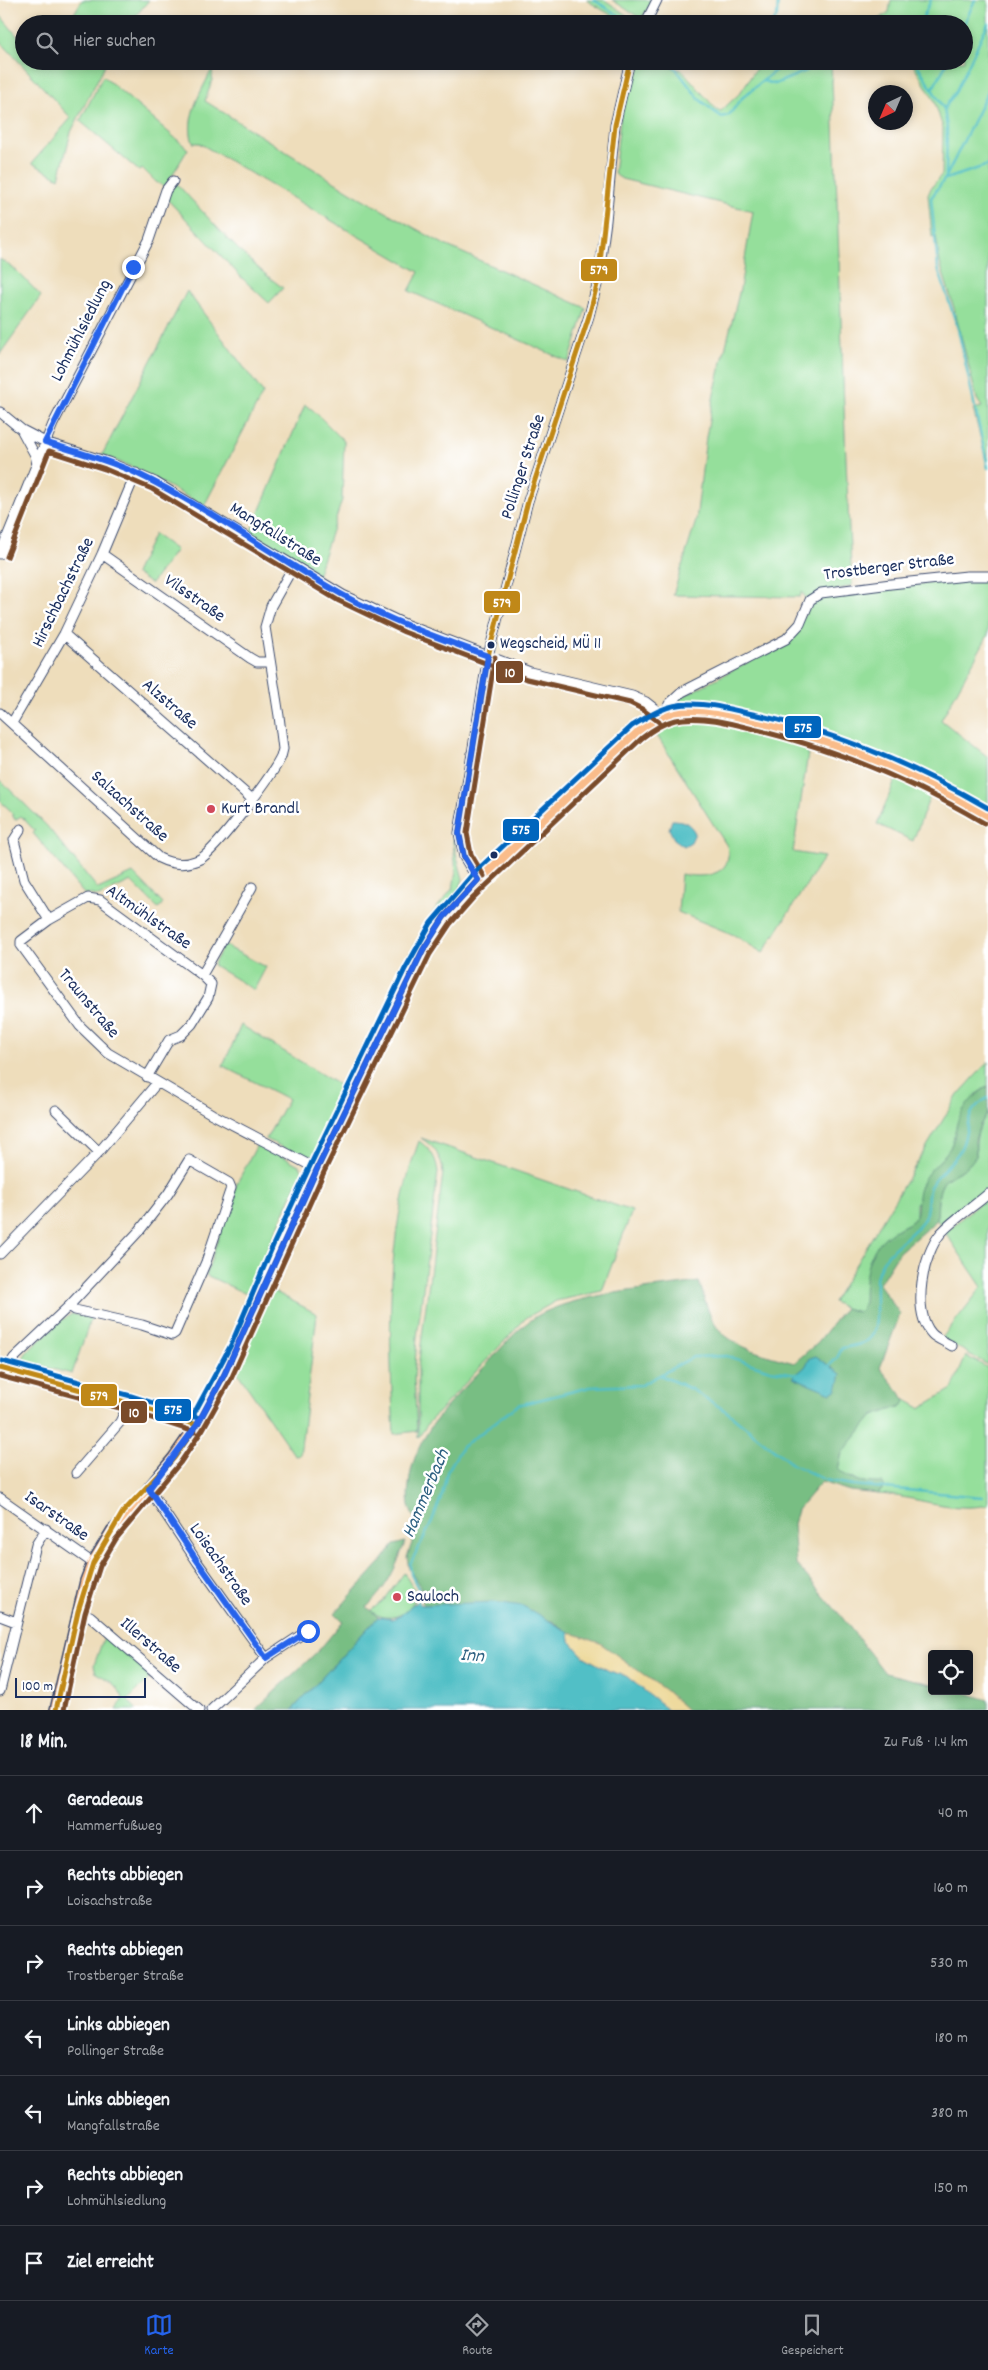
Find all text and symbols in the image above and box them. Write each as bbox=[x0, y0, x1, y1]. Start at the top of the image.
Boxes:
search box bbox=[15, 15, 973, 70]
icon: search bbox=[33, 29, 61, 57]
text: Hier suchen bbox=[73, 29, 156, 56]
north arrow bbox=[868, 85, 913, 130]
route end bbox=[122, 256, 145, 279]
line badge: 579 bbox=[580, 258, 618, 282]
text: 579 bbox=[590, 261, 608, 281]
street label: Lohmühlsiedlung bbox=[45, 275, 119, 386]
street label: Pollinger Straße bbox=[495, 411, 553, 523]
street label: Mangfallstraße bbox=[224, 497, 326, 573]
street label: Hirschbachstraße bbox=[27, 534, 102, 652]
street label: Trostberger Straße bbox=[822, 548, 956, 588]
street label: Vilsstraße bbox=[158, 569, 230, 629]
line badge: 579 bbox=[483, 590, 521, 614]
text: 579 bbox=[493, 594, 511, 614]
place label: Wegscheid, MÜ 11 bbox=[500, 633, 601, 657]
marker: Wegscheid, MÜ 11 bbox=[486, 640, 496, 650]
line badge: 10 bbox=[495, 660, 524, 684]
text: 10 bbox=[505, 664, 515, 684]
street label: Alzstraße bbox=[136, 674, 202, 736]
line badge: 575 bbox=[784, 715, 822, 739]
text: 575 bbox=[794, 719, 813, 739]
street label: Salzachstraße bbox=[85, 765, 174, 849]
place label: Kurt Brandl bbox=[221, 797, 300, 822]
marker: Kurt Brandl bbox=[205, 803, 217, 815]
line badge: 575 bbox=[502, 818, 540, 842]
text: 575 bbox=[512, 821, 531, 841]
unlabelled marker bbox=[489, 850, 499, 860]
street label: Altmühlstraße bbox=[100, 879, 196, 957]
street label: Traunstraße bbox=[51, 964, 125, 1044]
line badge: 579 bbox=[80, 1383, 118, 1407]
text: 579 bbox=[90, 1387, 108, 1407]
line badge: 575 bbox=[154, 1398, 192, 1422]
line badge: 10 bbox=[120, 1400, 148, 1424]
text: 575 bbox=[164, 1401, 183, 1421]
text: 10 bbox=[129, 1404, 139, 1424]
water label: Hammerbach bbox=[396, 1444, 458, 1542]
street label: Isarstraße bbox=[18, 1486, 94, 1549]
street label: Loisachstraße bbox=[182, 1519, 258, 1612]
place label: Sauloch bbox=[407, 1585, 459, 1610]
marker: Sauloch bbox=[391, 1591, 403, 1603]
street label: Illerstraße bbox=[114, 1612, 186, 1680]
route start bbox=[297, 1620, 320, 1643]
water label: Inn bbox=[459, 1643, 486, 1671]
map controls bbox=[928, 1650, 973, 1695]
button: locate bbox=[928, 1650, 973, 1695]
scale bar bbox=[15, 1675, 146, 1698]
text: 100 m bbox=[22, 1677, 53, 1697]
text: 18 Min. bbox=[20, 1728, 67, 1758]
text: Zu Fuß · 1.4 km bbox=[884, 1731, 968, 1754]
text: Geradeaus bbox=[67, 1788, 143, 1815]
icon: ahead bbox=[20, 1799, 48, 1827]
text: 40 m bbox=[938, 1802, 968, 1825]
text: Hammerfußweg bbox=[67, 1815, 162, 1838]
text: Rechts abbiegen bbox=[67, 1863, 183, 1890]
icon: right bbox=[20, 1874, 48, 1902]
text: 160 m bbox=[933, 1877, 968, 1900]
text: Loisachstraße bbox=[67, 1890, 152, 1913]
text: Rechts abbiegen bbox=[67, 1938, 183, 1965]
icon: right bbox=[20, 1949, 48, 1977]
text: 530 m bbox=[930, 1952, 968, 1975]
text: Trostberger Straße bbox=[67, 1965, 184, 1988]
text: Links abbiegen bbox=[67, 2013, 170, 2040]
icon: left bbox=[20, 2024, 48, 2052]
text: 180 m bbox=[935, 2027, 968, 2050]
text: Pollinger Straße bbox=[67, 2040, 164, 2063]
text: Links abbiegen bbox=[67, 2088, 170, 2115]
icon: left bbox=[20, 2099, 48, 2127]
text: 380 m bbox=[931, 2102, 968, 2125]
text: Mangfallstraße bbox=[67, 2115, 160, 2138]
text: Rechts abbiegen bbox=[67, 2163, 183, 2190]
icon: right bbox=[20, 2174, 48, 2202]
text: 150 m bbox=[934, 2177, 968, 2200]
text: Lohmühlsiedlung bbox=[67, 2190, 166, 2213]
icon: arrive bbox=[20, 2249, 48, 2277]
text: Ziel erreicht bbox=[67, 2250, 154, 2277]
tab: Karte bbox=[144, 2311, 174, 2361]
tab: Route bbox=[462, 2311, 493, 2361]
tab: Gespeichert bbox=[781, 2311, 844, 2361]

